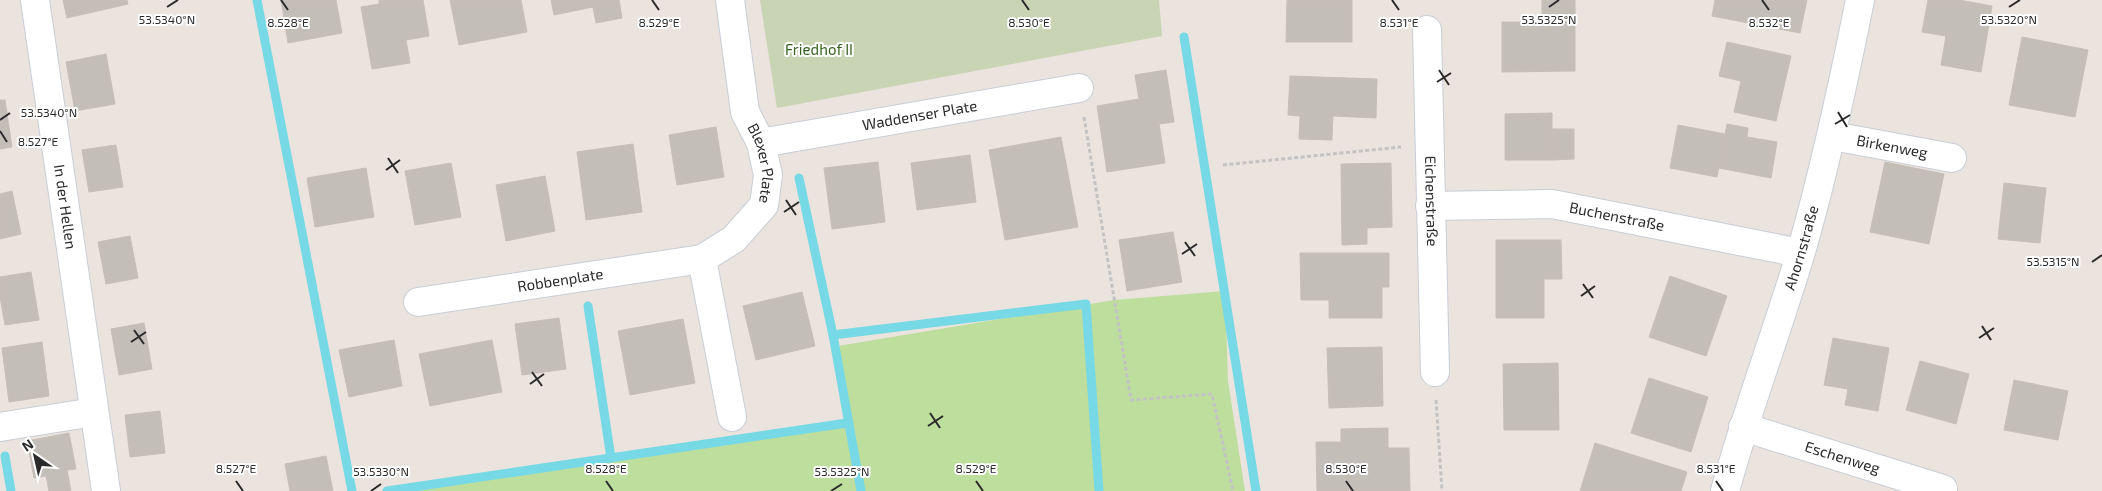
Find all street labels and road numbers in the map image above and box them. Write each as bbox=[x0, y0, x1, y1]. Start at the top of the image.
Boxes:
street label: Waddenser Plate bbox=[861, 96, 978, 133]
street label: Blexer Plate bbox=[744, 120, 778, 204]
street label: Birkenweg bbox=[1855, 131, 1930, 161]
street label: Eichenstraße bbox=[1422, 155, 1442, 247]
street label: In der Hellen bbox=[51, 163, 81, 250]
street label: Buchenstraße bbox=[1568, 198, 1666, 234]
street label: Ahornstraße bbox=[1780, 203, 1821, 292]
street label: Robbenplate bbox=[516, 264, 605, 295]
street label: Eschenweg bbox=[1803, 437, 1883, 477]

